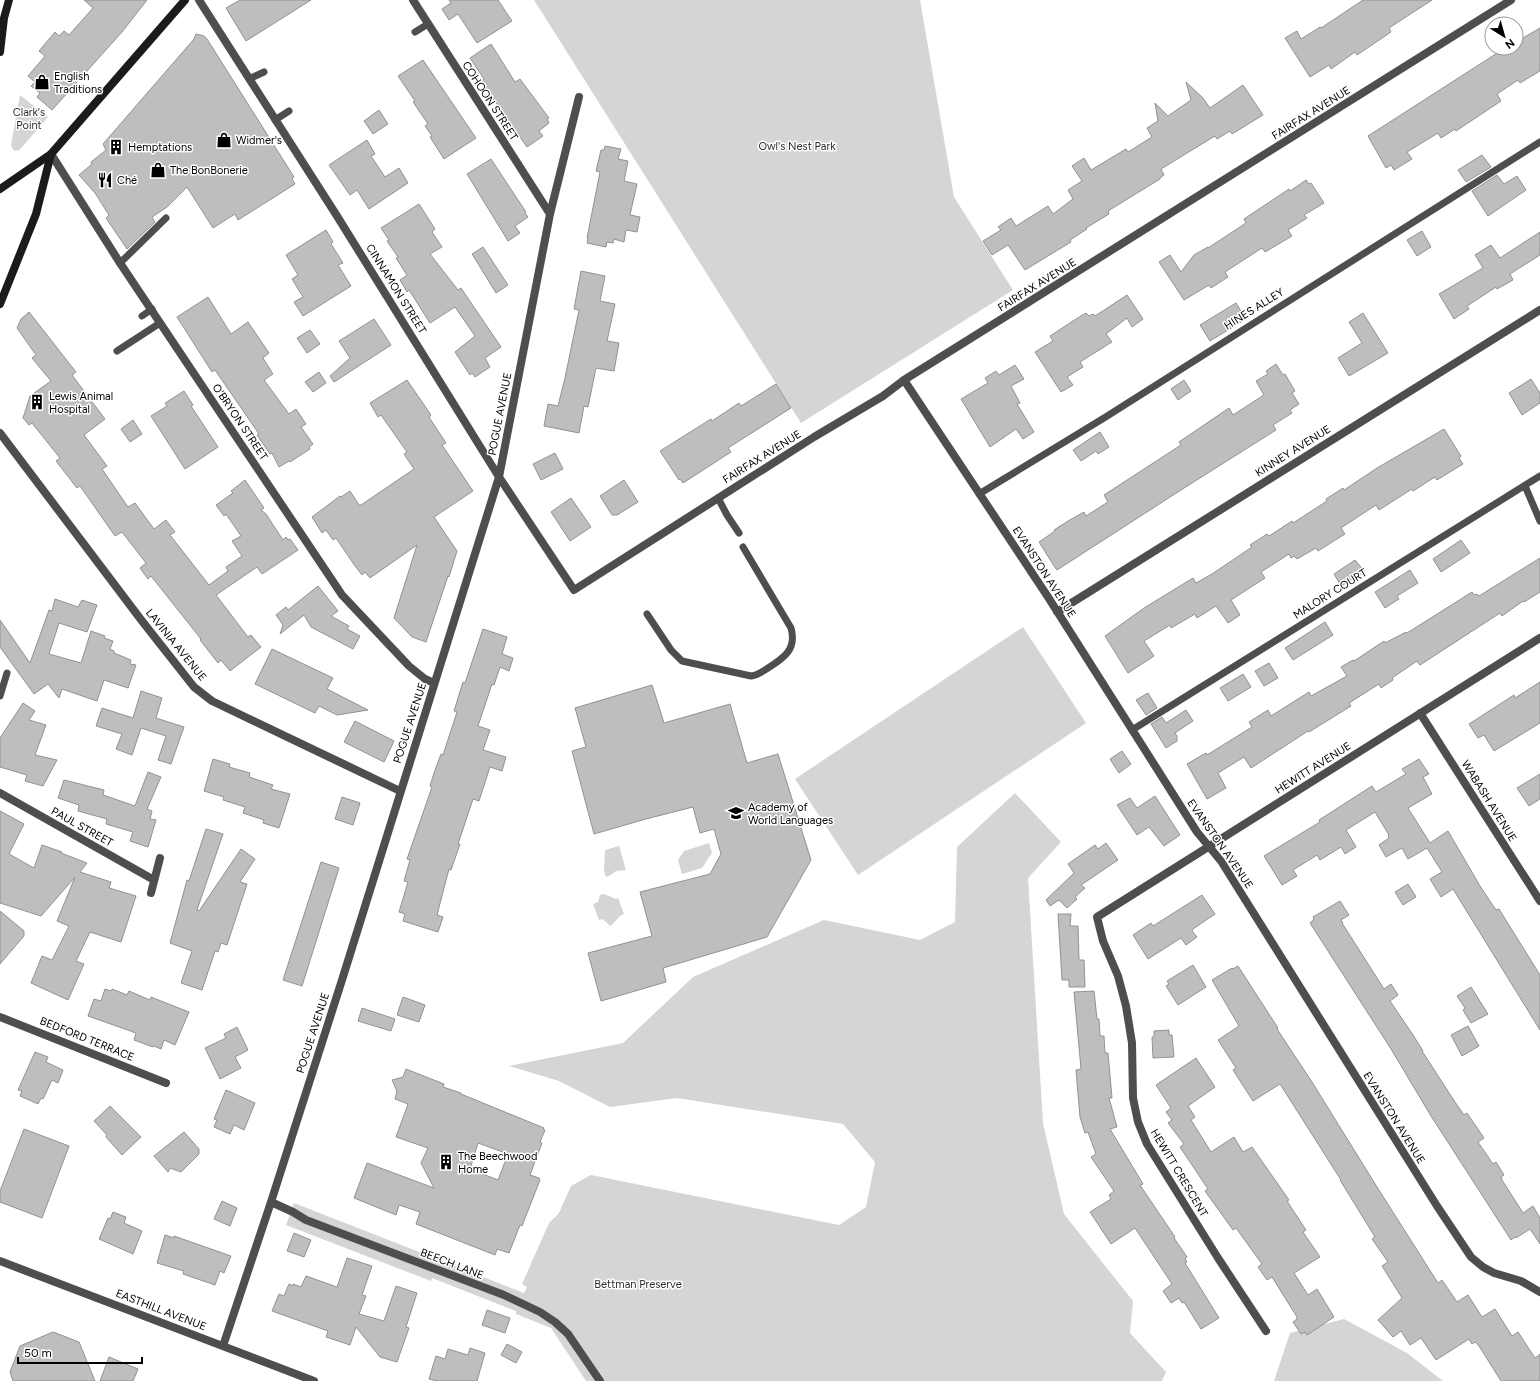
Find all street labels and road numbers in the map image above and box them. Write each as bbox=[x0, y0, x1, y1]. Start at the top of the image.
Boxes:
street label: COHOON STREET bbox=[460, 59, 520, 143]
street label: FAIRFAX AVENUE bbox=[1269, 84, 1353, 142]
street label: CINNAMON STREET bbox=[363, 242, 429, 336]
street label: FAIRFAX AVENUE bbox=[995, 256, 1079, 314]
street label: HINES ALLEY bbox=[1222, 285, 1286, 332]
street label: POGUE AVENUE bbox=[486, 371, 514, 457]
street label: O’BRYON STREET bbox=[210, 381, 270, 463]
street label: KINNEY AVENUE bbox=[1253, 423, 1333, 479]
street label: FAIRFAX AVENUE bbox=[720, 428, 804, 486]
street label: EVANSTON AVENUE bbox=[1010, 524, 1078, 620]
street label: MALORY COURT bbox=[1291, 566, 1369, 622]
street label: LAVINIA AVENUE bbox=[143, 606, 209, 684]
street label: POGUE AVENUE bbox=[391, 681, 429, 765]
street label: HEWITT AVENUE bbox=[1273, 739, 1353, 797]
street label: WABASH AVENUE bbox=[1459, 758, 1519, 844]
street label: EVANSTON AVENUE bbox=[1184, 797, 1256, 891]
street label: PAUL STREET bbox=[49, 805, 115, 849]
street label: POGUE AVENUE bbox=[294, 991, 332, 1075]
street label: BEDFORD TERRACE bbox=[38, 1014, 136, 1064]
street label: EVANSTON AVENUE bbox=[1360, 1070, 1428, 1166]
street label: HEWITT CRESCENT bbox=[1148, 1127, 1210, 1219]
street label: BEECH LANE bbox=[418, 1246, 486, 1282]
street label: EASTHILL AVENUE bbox=[114, 1287, 208, 1333]

